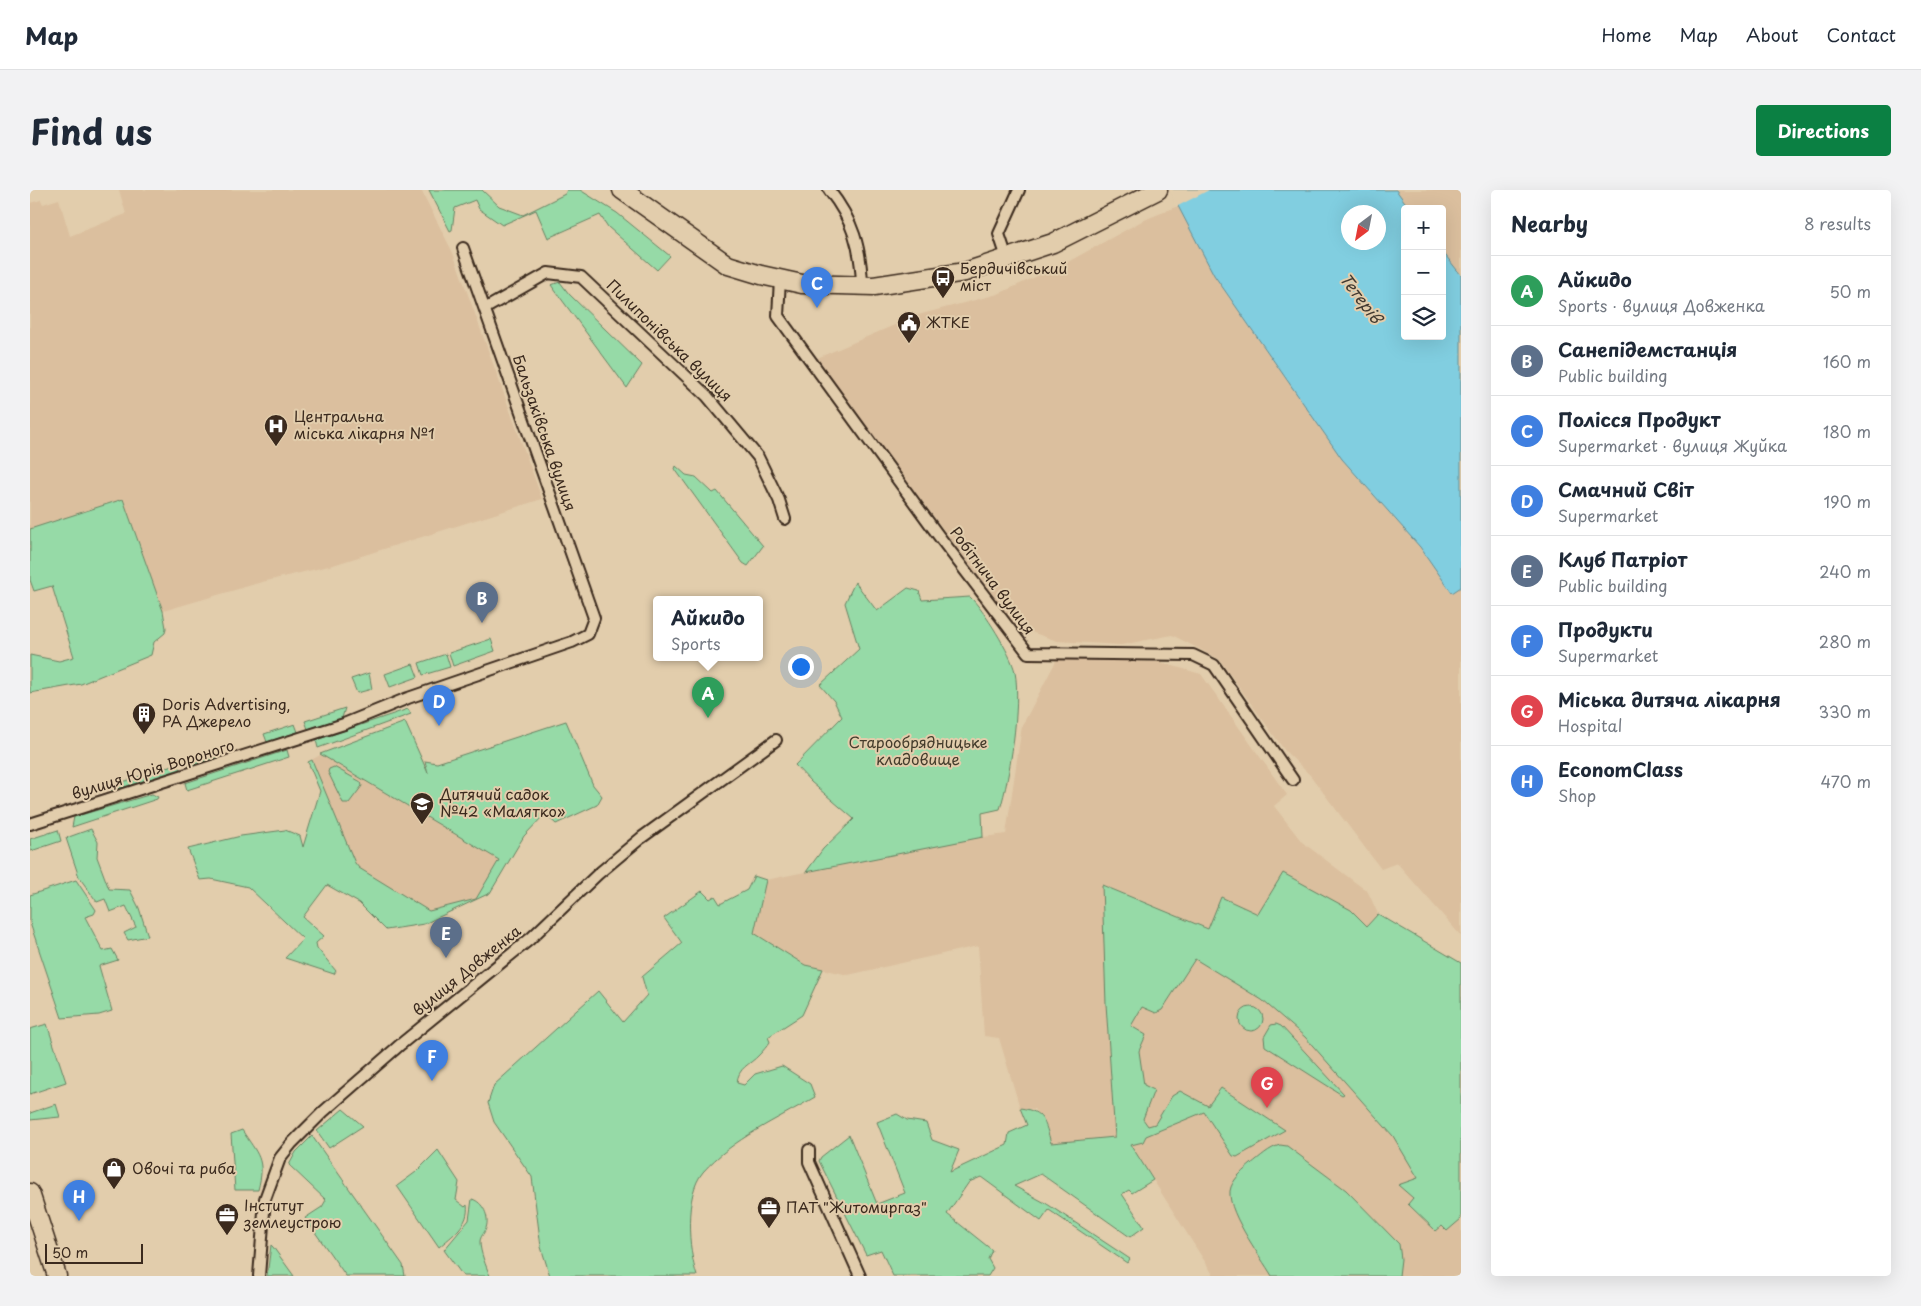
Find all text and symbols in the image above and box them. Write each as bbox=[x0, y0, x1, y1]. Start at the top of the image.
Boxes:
text: Map bbox=[25, 17, 78, 53]
text: Home bbox=[1601, 21, 1651, 48]
text: Map bbox=[1679, 21, 1718, 48]
text: About bbox=[1746, 21, 1798, 48]
text: Contact bbox=[1826, 21, 1896, 48]
text: Find us bbox=[30, 104, 152, 157]
button: Directions bbox=[1756, 105, 1891, 156]
north arrow bbox=[1341, 205, 1386, 250]
map controls bbox=[1401, 205, 1446, 340]
button: + bbox=[1401, 205, 1446, 250]
text: Nearby bbox=[1511, 207, 1588, 239]
text: 8 results bbox=[1804, 211, 1871, 235]
button: − bbox=[1401, 250, 1446, 295]
place label: Бердичівський міст bbox=[960, 256, 1067, 296]
bus stop icon: Бердичівський міст bbox=[930, 265, 956, 299]
text: Айкидо bbox=[1558, 265, 1632, 293]
pin: C bbox=[801, 267, 833, 308]
water label: Тетерів bbox=[1335, 267, 1390, 330]
street label: Пилипонівська вулиця bbox=[602, 274, 738, 406]
text: A bbox=[1521, 279, 1533, 303]
text: 50 m bbox=[1830, 279, 1871, 303]
text: Sports · вулиця Довженка bbox=[1558, 293, 1765, 317]
button: layers bbox=[1401, 295, 1446, 340]
public building icon: ЖТКЕ bbox=[896, 310, 922, 344]
place label: ЖТКЕ bbox=[926, 310, 970, 333]
text: Санепідемстанція bbox=[1558, 335, 1737, 363]
text: B bbox=[1522, 349, 1532, 373]
text: 160 m bbox=[1823, 349, 1871, 373]
street label: Бальзаківська вулиця bbox=[508, 351, 583, 514]
text: Public building bbox=[1558, 363, 1668, 387]
place label: Центральна міська лікарня №1 bbox=[294, 404, 435, 444]
text: Полісся Продукт bbox=[1558, 405, 1721, 433]
hospital icon: Центральна міська лікарня №1 bbox=[263, 413, 289, 447]
text: C bbox=[1521, 419, 1533, 443]
text: 180 m bbox=[1823, 419, 1871, 443]
text: Supermarket · вулиця Жуйка bbox=[1558, 433, 1787, 457]
text: Смачний Світ bbox=[1558, 475, 1694, 503]
text: D bbox=[1521, 489, 1533, 513]
text: 190 m bbox=[1823, 489, 1871, 513]
text: Supermarket bbox=[1558, 503, 1658, 527]
street label: Робітнича вулиця bbox=[945, 521, 1042, 639]
text: Клуб Патріот bbox=[1558, 545, 1687, 573]
text: E bbox=[1522, 559, 1532, 583]
text: 240 m bbox=[1819, 559, 1871, 583]
text: Public building bbox=[1558, 573, 1668, 597]
pin: B bbox=[466, 582, 498, 623]
popup bbox=[653, 596, 763, 661]
text: Айкидо bbox=[671, 603, 745, 631]
text: Продукти bbox=[1558, 615, 1653, 643]
text: F bbox=[1522, 629, 1532, 653]
text: 280 m bbox=[1819, 629, 1871, 653]
text: Sports bbox=[671, 631, 721, 655]
text: Supermarket bbox=[1558, 643, 1658, 667]
your location bbox=[788, 654, 814, 680]
pin: A bbox=[692, 677, 724, 718]
pin: D bbox=[423, 685, 455, 726]
text: Міська дитяча лікарня bbox=[1558, 685, 1781, 713]
place label: Doris Advertising, РА Джерело bbox=[162, 692, 291, 732]
text: G bbox=[1520, 699, 1534, 723]
text: 330 m bbox=[1818, 699, 1871, 723]
building icon: Doris Advertising, РА Джерело bbox=[131, 701, 157, 735]
text: Hospital bbox=[1558, 713, 1622, 737]
park label: Старообрядницьке кладовище bbox=[849, 730, 987, 770]
street label: вулиця Юрія Вороного bbox=[68, 733, 237, 804]
text: EconomClass bbox=[1558, 755, 1683, 783]
text: H bbox=[1521, 769, 1533, 793]
text: 470 m bbox=[1821, 769, 1871, 793]
place label: Дитячий садок №42 «Малятко» bbox=[439, 782, 566, 822]
text: Shop bbox=[1558, 783, 1596, 807]
school or university icon: Дитячий садок №42 «Малятко» bbox=[409, 791, 435, 825]
pin: E bbox=[430, 917, 462, 958]
street label: вулиця Довженка bbox=[407, 918, 526, 1021]
pin: F bbox=[416, 1040, 448, 1081]
pin: G bbox=[1251, 1067, 1283, 1108]
shop icon: Овочі та риба bbox=[101, 1156, 127, 1190]
place label: Овочі та риба bbox=[132, 1156, 236, 1179]
pin: H bbox=[63, 1180, 95, 1221]
place label: Інститут землеустрою bbox=[243, 1193, 341, 1233]
office icon: ПАТ "Житомиргаз" bbox=[756, 1195, 782, 1229]
place label: ПАТ "Житомиргаз" bbox=[786, 1195, 927, 1218]
office icon: Інститут землеустрою bbox=[214, 1202, 240, 1236]
scale bar bbox=[45, 1241, 142, 1264]
text: 50 m bbox=[52, 1242, 88, 1263]

